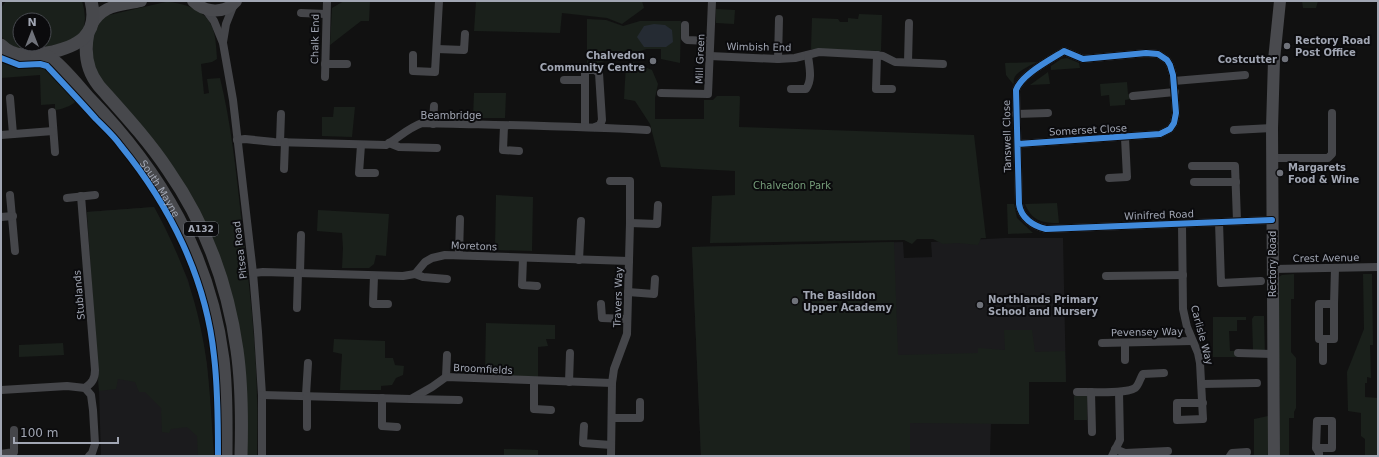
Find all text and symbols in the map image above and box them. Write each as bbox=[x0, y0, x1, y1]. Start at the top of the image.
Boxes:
north arrow bbox=[12, 12, 52, 52]
street label: Chalk End bbox=[309, 14, 321, 64]
text: N bbox=[27, 16, 37, 29]
street label: Mill Green bbox=[694, 34, 706, 84]
place label: Rectory Road Post Office bbox=[1295, 35, 1370, 58]
street label: Wimbish End bbox=[726, 41, 792, 53]
marker: Rectory Road Post Office bbox=[1282, 41, 1292, 51]
place label: Chalvedon Community Centre bbox=[540, 50, 645, 73]
place label: Costcutter bbox=[1218, 54, 1277, 65]
marker: Costcutter bbox=[1280, 54, 1290, 64]
marker: Chalvedon Community Centre bbox=[648, 56, 658, 66]
street label: Tanswell Close bbox=[1001, 100, 1013, 173]
street label: Beambridge bbox=[421, 110, 481, 121]
street label: Somerset Close bbox=[1049, 122, 1127, 138]
street label: South Mayne bbox=[138, 158, 182, 219]
place label: Margarets Food & Wine bbox=[1288, 162, 1360, 185]
marker: Margarets Food & Wine bbox=[1275, 168, 1285, 178]
park label: Chalvedon Park bbox=[753, 180, 831, 191]
street label: Winifred Road bbox=[1124, 208, 1194, 222]
street label: Pitsea Road bbox=[231, 220, 249, 280]
road number: A132 bbox=[184, 222, 218, 236]
street label: Rectory Road bbox=[1267, 231, 1278, 297]
street label: Moretons bbox=[451, 240, 497, 252]
street label: Crest Avenue bbox=[1293, 252, 1359, 264]
street label: Travers Way bbox=[611, 266, 625, 329]
street label: Stublands bbox=[71, 270, 87, 320]
place label: The Basildon Upper Academy bbox=[803, 290, 892, 313]
place label: Northlands Primary School and Nursery bbox=[988, 294, 1099, 317]
marker: The Basildon Upper Academy bbox=[790, 296, 800, 306]
marker: Northlands Primary School and Nursery bbox=[975, 300, 985, 310]
street label: Carlisle Way bbox=[1189, 304, 1215, 366]
street label: Pevensey Way bbox=[1111, 326, 1183, 338]
street label: Broomfields bbox=[453, 362, 513, 376]
scale bar bbox=[14, 419, 118, 445]
text: 100 m bbox=[20, 426, 58, 440]

